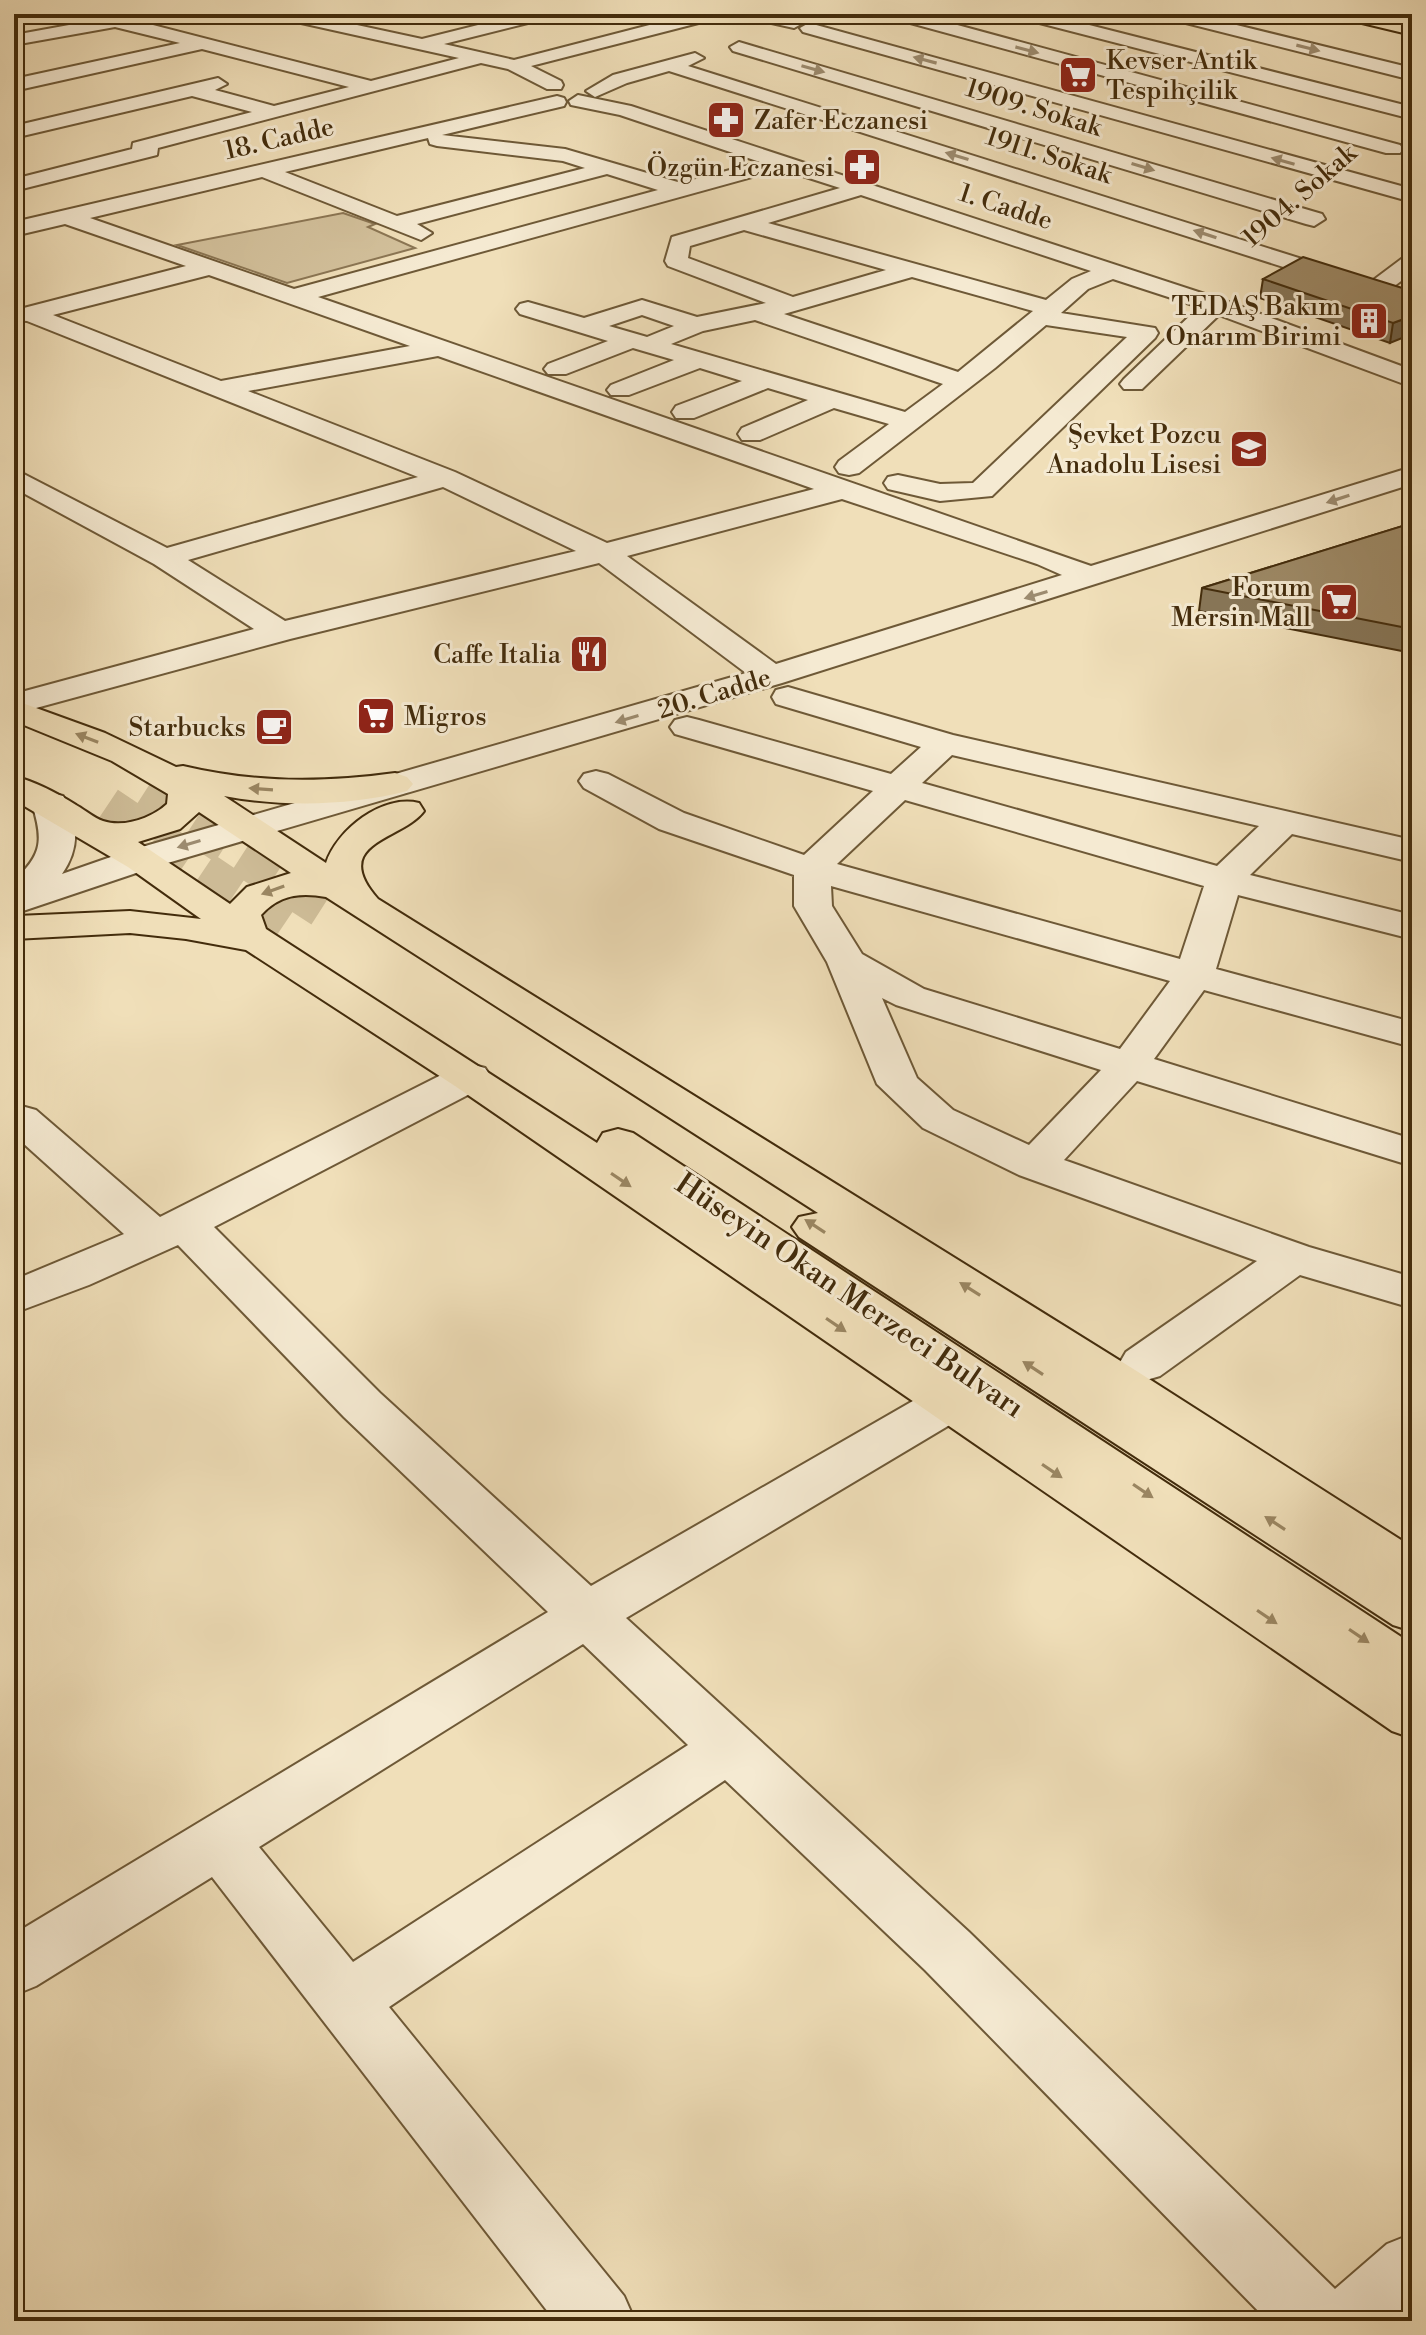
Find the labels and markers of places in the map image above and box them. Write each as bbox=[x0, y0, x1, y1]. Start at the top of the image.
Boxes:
place label: Kevser Antik Tespihçilik bbox=[1106, 45, 1258, 107]
supermarket icon: Kevser Antik Tespihçilik bbox=[1057, 54, 1099, 96]
pharmacy icon: Zafer Eczanesi bbox=[705, 99, 747, 141]
place label: Zafer Eczanesi bbox=[754, 105, 928, 137]
pharmacy icon: Özgün Eczanesi bbox=[841, 146, 883, 188]
place label: Özgün Eczanesi bbox=[647, 151, 834, 184]
place label: TEDAŞ Bakım Onarım Birimi bbox=[1166, 291, 1341, 353]
building icon: TEDAŞ Bakım Onarım Birimi bbox=[1348, 300, 1390, 342]
place label: Şevket Pozcu Anadolu Lisesi bbox=[1046, 419, 1221, 481]
school or university icon: Şevket Pozcu Anadolu Lisesi bbox=[1228, 428, 1270, 470]
place label: Forum Mersin Mall bbox=[1171, 572, 1311, 634]
supermarket icon: Forum Mersin Mall bbox=[1318, 581, 1360, 623]
restaurant icon: Caffe Italia bbox=[568, 633, 610, 675]
place label: Caffe Italia bbox=[433, 639, 562, 671]
supermarket icon: Migros bbox=[355, 695, 397, 737]
place label: Migros bbox=[404, 701, 487, 733]
cafe icon: Starbucks bbox=[253, 706, 295, 748]
place label: Starbucks bbox=[129, 712, 246, 744]

